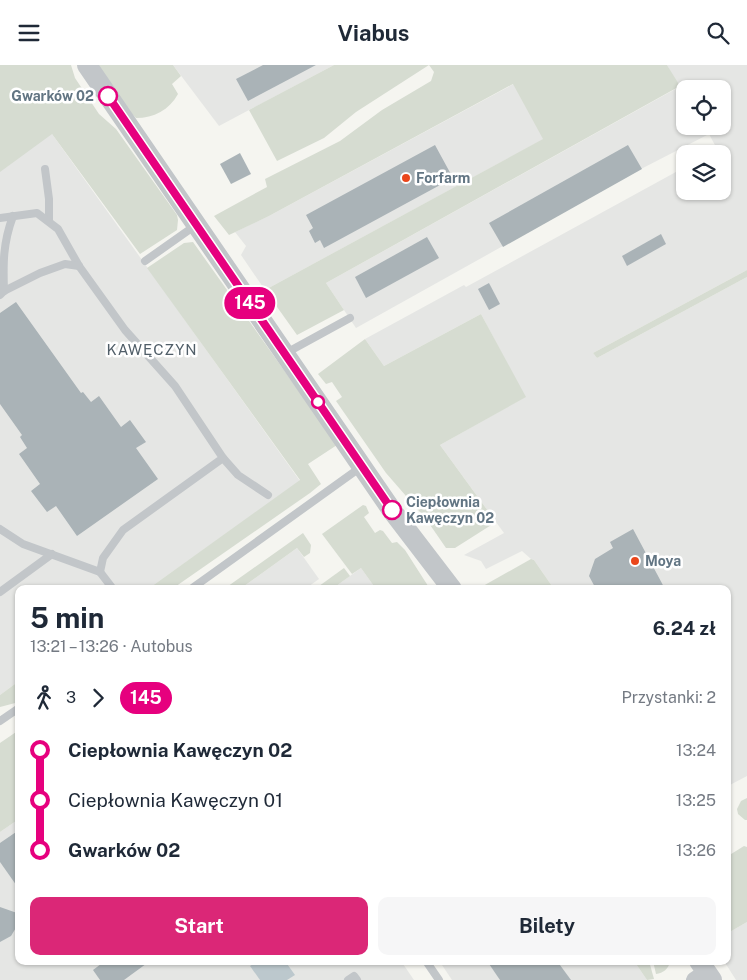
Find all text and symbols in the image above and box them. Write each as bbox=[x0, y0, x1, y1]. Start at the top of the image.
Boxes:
icon: menu bbox=[15, 19, 43, 47]
icon: search bbox=[704, 19, 732, 47]
text: Viabus bbox=[338, 20, 409, 46]
map controls bbox=[676, 80, 731, 200]
button: locate bbox=[676, 80, 731, 135]
marker: Gwarków 02 bbox=[98, 86, 118, 106]
place label: Gwarków 02 bbox=[11, 88, 94, 104]
button: layers bbox=[676, 145, 731, 200]
place label: Forfarm bbox=[416, 170, 470, 186]
marker: Forfarm bbox=[400, 172, 412, 184]
line badge: 145 bbox=[221, 287, 279, 319]
text: 145 bbox=[234, 292, 266, 313]
district label: KAWĘCZYN bbox=[106, 341, 198, 358]
unlabelled marker bbox=[311, 395, 325, 409]
place label: Ciepłownia Kawęczyn 02 bbox=[406, 494, 494, 526]
marker: Ciepłownia Kawęczyn 02 bbox=[382, 500, 402, 520]
place label: Moya bbox=[645, 553, 681, 569]
marker: Moya bbox=[629, 555, 641, 567]
text: 5 min bbox=[30, 601, 104, 634]
text: 6.24 zł bbox=[653, 617, 716, 639]
text: 13:21 – 13:26 · Autobus bbox=[30, 637, 193, 656]
icon: walk bbox=[30, 684, 58, 712]
icon: forward bbox=[84, 684, 112, 712]
text: 145 bbox=[130, 687, 162, 708]
text: 3 bbox=[66, 688, 76, 707]
text: Przystanki: 2 bbox=[621, 688, 716, 707]
text: Ciepłownia Kawęczyn 02 bbox=[68, 739, 292, 761]
text: 13:24 bbox=[676, 741, 716, 760]
text: Ciepłownia Kawęczyn 01 bbox=[68, 789, 283, 811]
text: 13:25 bbox=[676, 791, 716, 810]
text: Gwarków 02 bbox=[68, 839, 180, 861]
text: 13:26 bbox=[676, 841, 716, 860]
button: Start bbox=[30, 897, 368, 955]
button: Bilety bbox=[378, 897, 716, 955]

